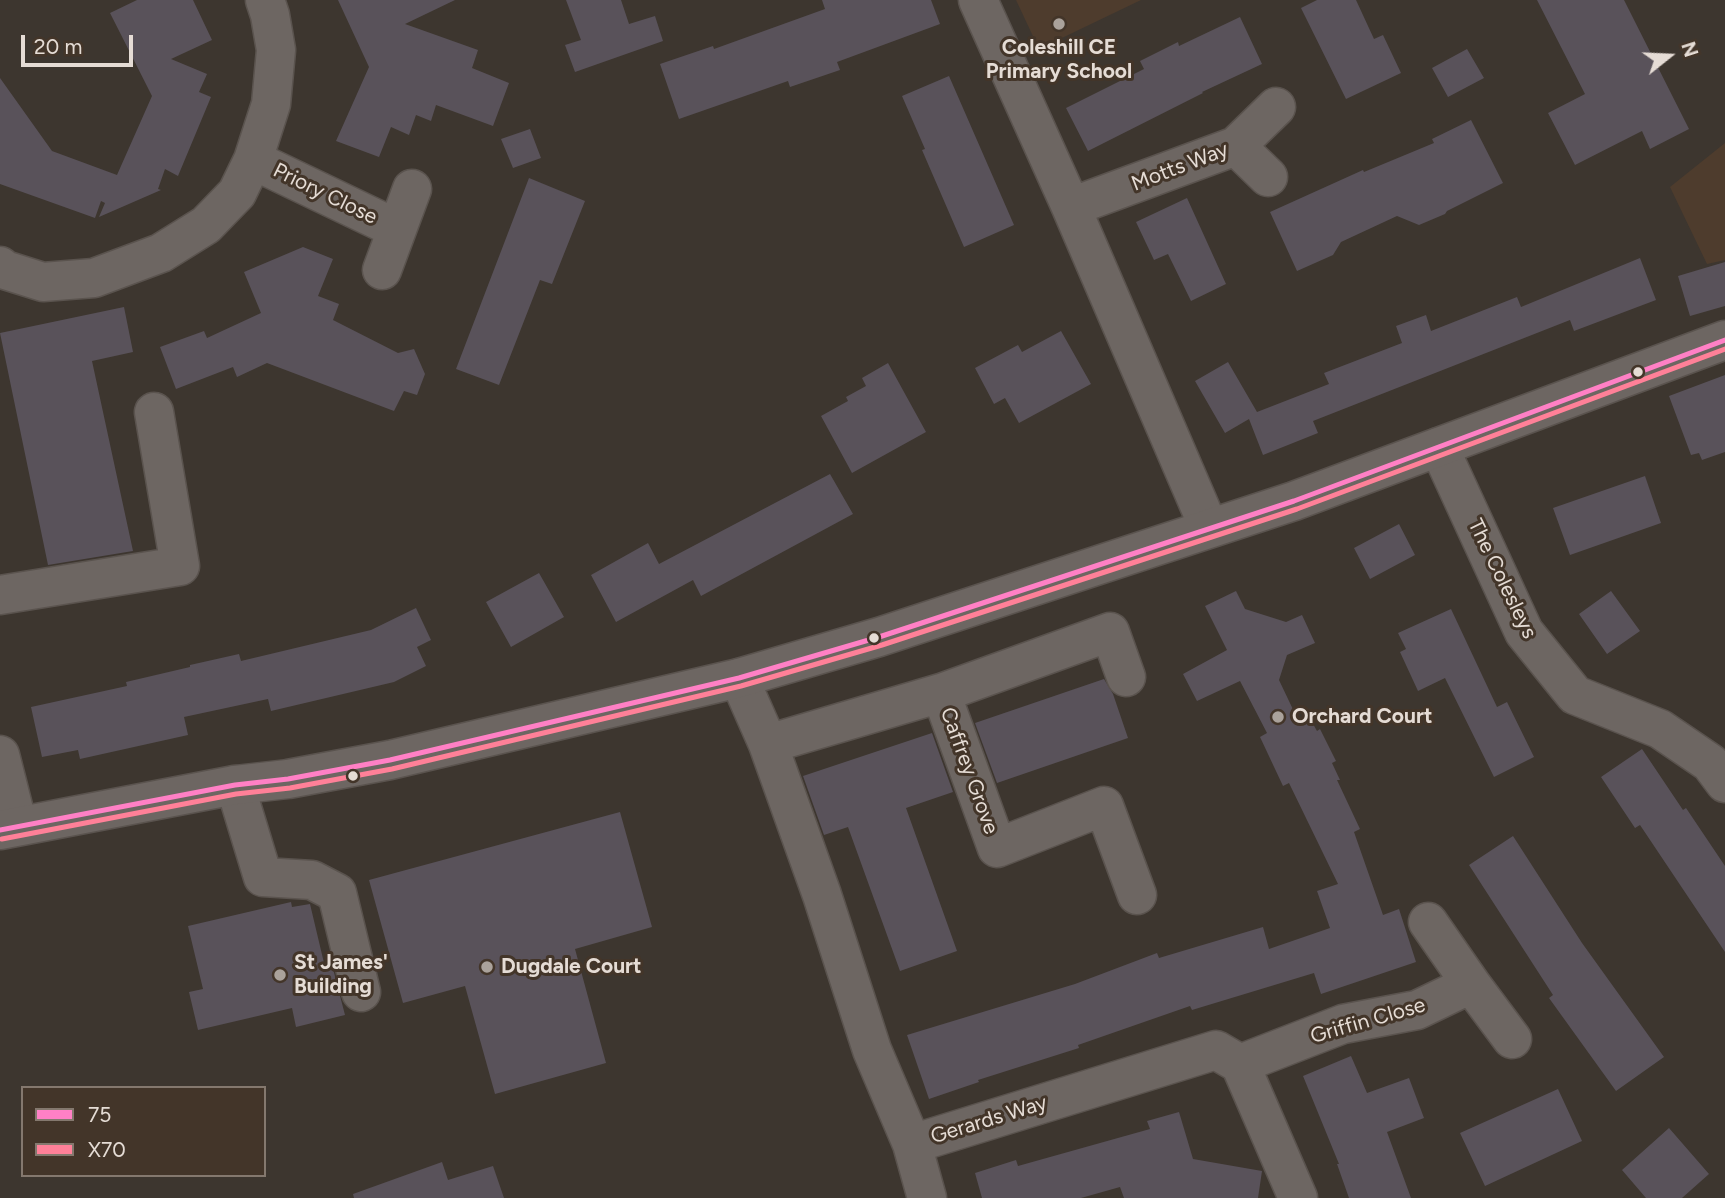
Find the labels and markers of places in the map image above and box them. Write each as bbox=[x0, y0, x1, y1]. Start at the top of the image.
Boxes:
marker: Coleshill CE Primary School bbox=[1051, 16, 1067, 32]
place label: Coleshill CE Primary School bbox=[986, 35, 1132, 85]
unlabelled marker bbox=[1631, 365, 1645, 379]
unlabelled marker bbox=[867, 631, 881, 645]
place label: Orchard Court bbox=[1292, 704, 1432, 730]
marker: Orchard Court bbox=[1270, 709, 1286, 725]
unlabelled marker bbox=[346, 769, 360, 783]
place label: St James' Building bbox=[294, 950, 388, 1000]
place label: Dugdale Court bbox=[501, 954, 641, 980]
marker: Dugdale Court bbox=[479, 959, 495, 975]
marker: St James' Building bbox=[272, 967, 288, 983]

